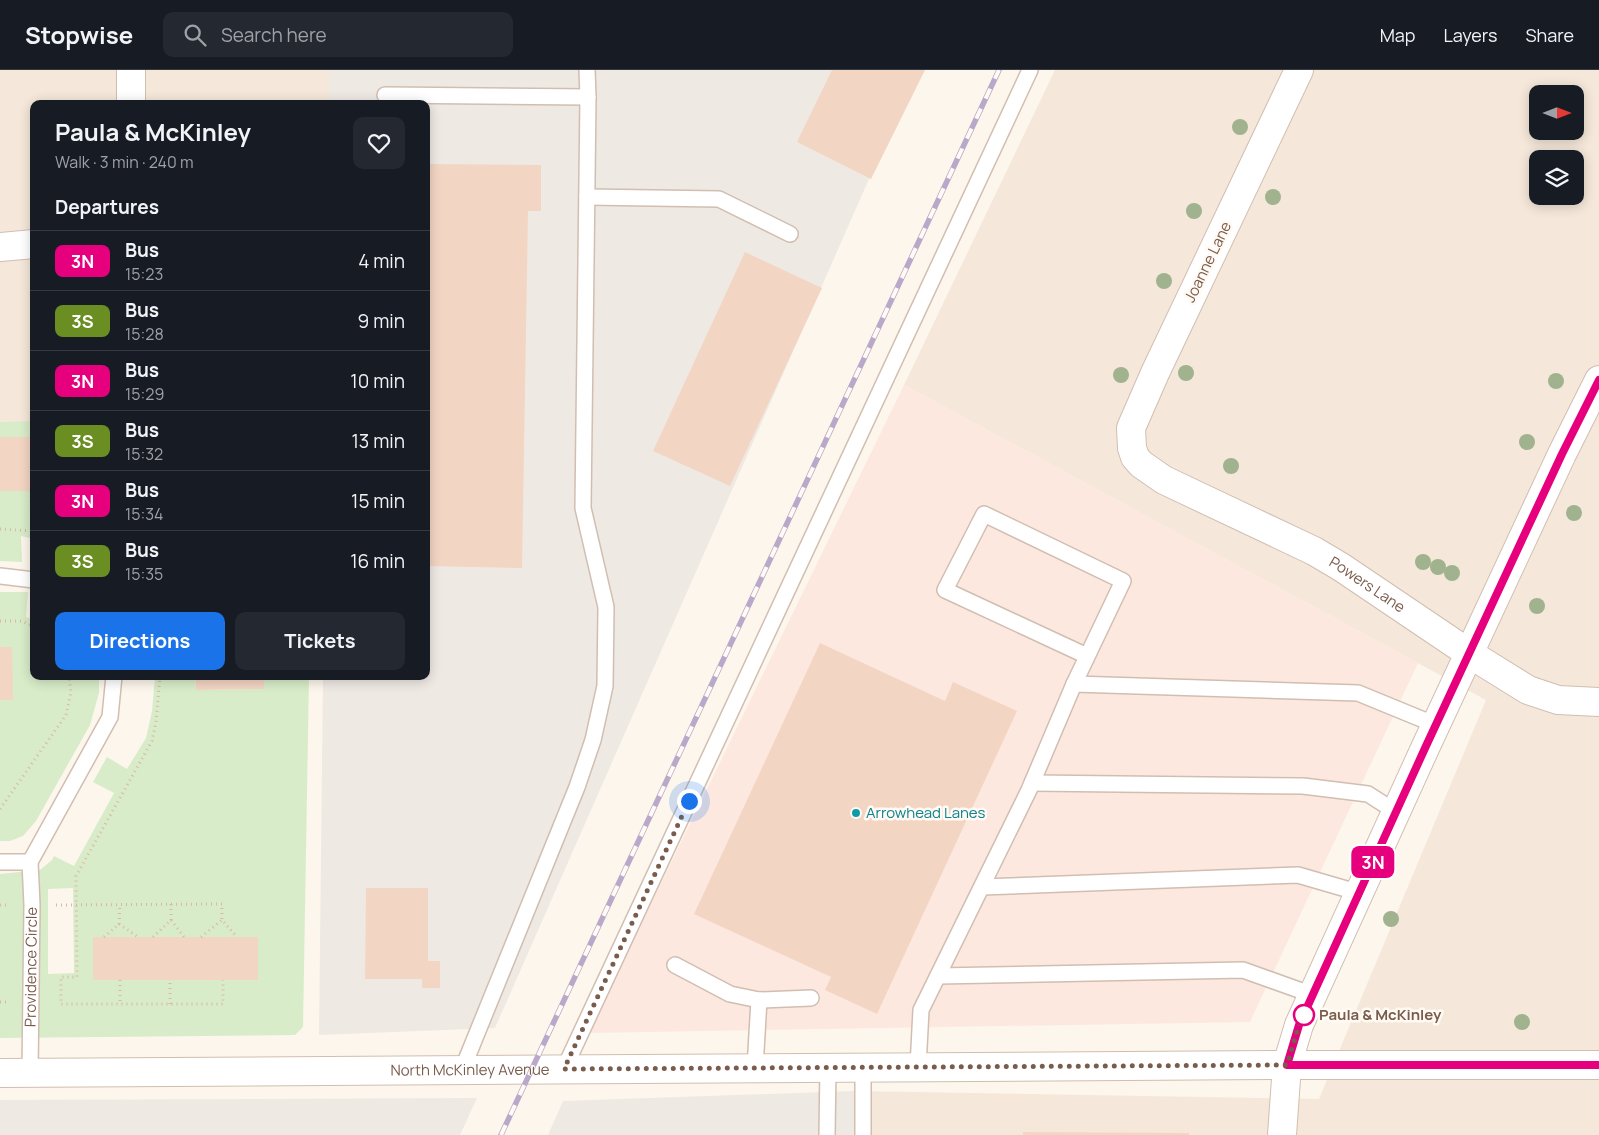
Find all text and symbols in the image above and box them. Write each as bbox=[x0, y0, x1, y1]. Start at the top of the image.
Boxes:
search box bbox=[163, 12, 513, 57]
text: Stopwise bbox=[25, 18, 133, 51]
icon: search bbox=[181, 21, 209, 49]
text: Search here bbox=[221, 22, 327, 48]
text: Map bbox=[1380, 23, 1415, 47]
text: Layers bbox=[1443, 23, 1497, 47]
text: Share bbox=[1525, 23, 1574, 47]
north arrow bbox=[1529, 85, 1584, 140]
map controls bbox=[1529, 85, 1584, 205]
text: Paula & McKinley bbox=[55, 115, 251, 148]
button: heart bbox=[353, 117, 405, 169]
button: layers bbox=[1529, 150, 1584, 205]
text: Walk · 3 min · 240 m bbox=[55, 151, 193, 173]
text: Departures bbox=[55, 194, 159, 220]
street label: Joanne Lane bbox=[1179, 218, 1236, 306]
text: Bus bbox=[125, 237, 159, 263]
text: 4 min bbox=[358, 248, 405, 274]
text: 3N bbox=[71, 249, 94, 273]
text: 15:23 bbox=[125, 263, 163, 285]
text: Bus bbox=[125, 297, 159, 323]
text: 9 min bbox=[358, 308, 405, 334]
text: 3S bbox=[71, 309, 94, 333]
text: 15:28 bbox=[125, 323, 164, 345]
text: Bus bbox=[125, 357, 159, 383]
text: 10 min bbox=[350, 368, 405, 394]
text: 3N bbox=[71, 369, 94, 393]
text: 15:29 bbox=[125, 383, 164, 405]
text: Bus bbox=[125, 417, 159, 443]
text: 13 min bbox=[351, 428, 405, 454]
text: 3S bbox=[71, 429, 94, 453]
text: 15:32 bbox=[125, 443, 163, 465]
text: Bus bbox=[125, 477, 159, 503]
text: 15 min bbox=[351, 488, 405, 514]
text: 3N bbox=[71, 489, 94, 513]
text: 15:34 bbox=[125, 503, 164, 525]
text: Bus bbox=[125, 537, 159, 563]
text: 16 min bbox=[350, 548, 405, 574]
text: 3S bbox=[71, 549, 94, 573]
street label: Powers Lane bbox=[1325, 551, 1410, 617]
text: 15:35 bbox=[125, 563, 163, 585]
button: Directions bbox=[55, 612, 225, 670]
button: Tickets bbox=[235, 612, 405, 670]
your location bbox=[677, 789, 702, 814]
place label: Arrowhead Lanes bbox=[866, 802, 986, 823]
marker: Arrowhead Lanes bbox=[850, 807, 862, 819]
line badge: 3N bbox=[1350, 846, 1396, 878]
text: 3N bbox=[1361, 850, 1385, 874]
street label: Providence Circle bbox=[20, 907, 42, 1027]
marker: Paula & McKinley bbox=[1293, 1004, 1315, 1026]
place label: Paula & McKinley bbox=[1319, 1004, 1442, 1025]
street label: North McKinley Avenue bbox=[390, 1059, 550, 1081]

